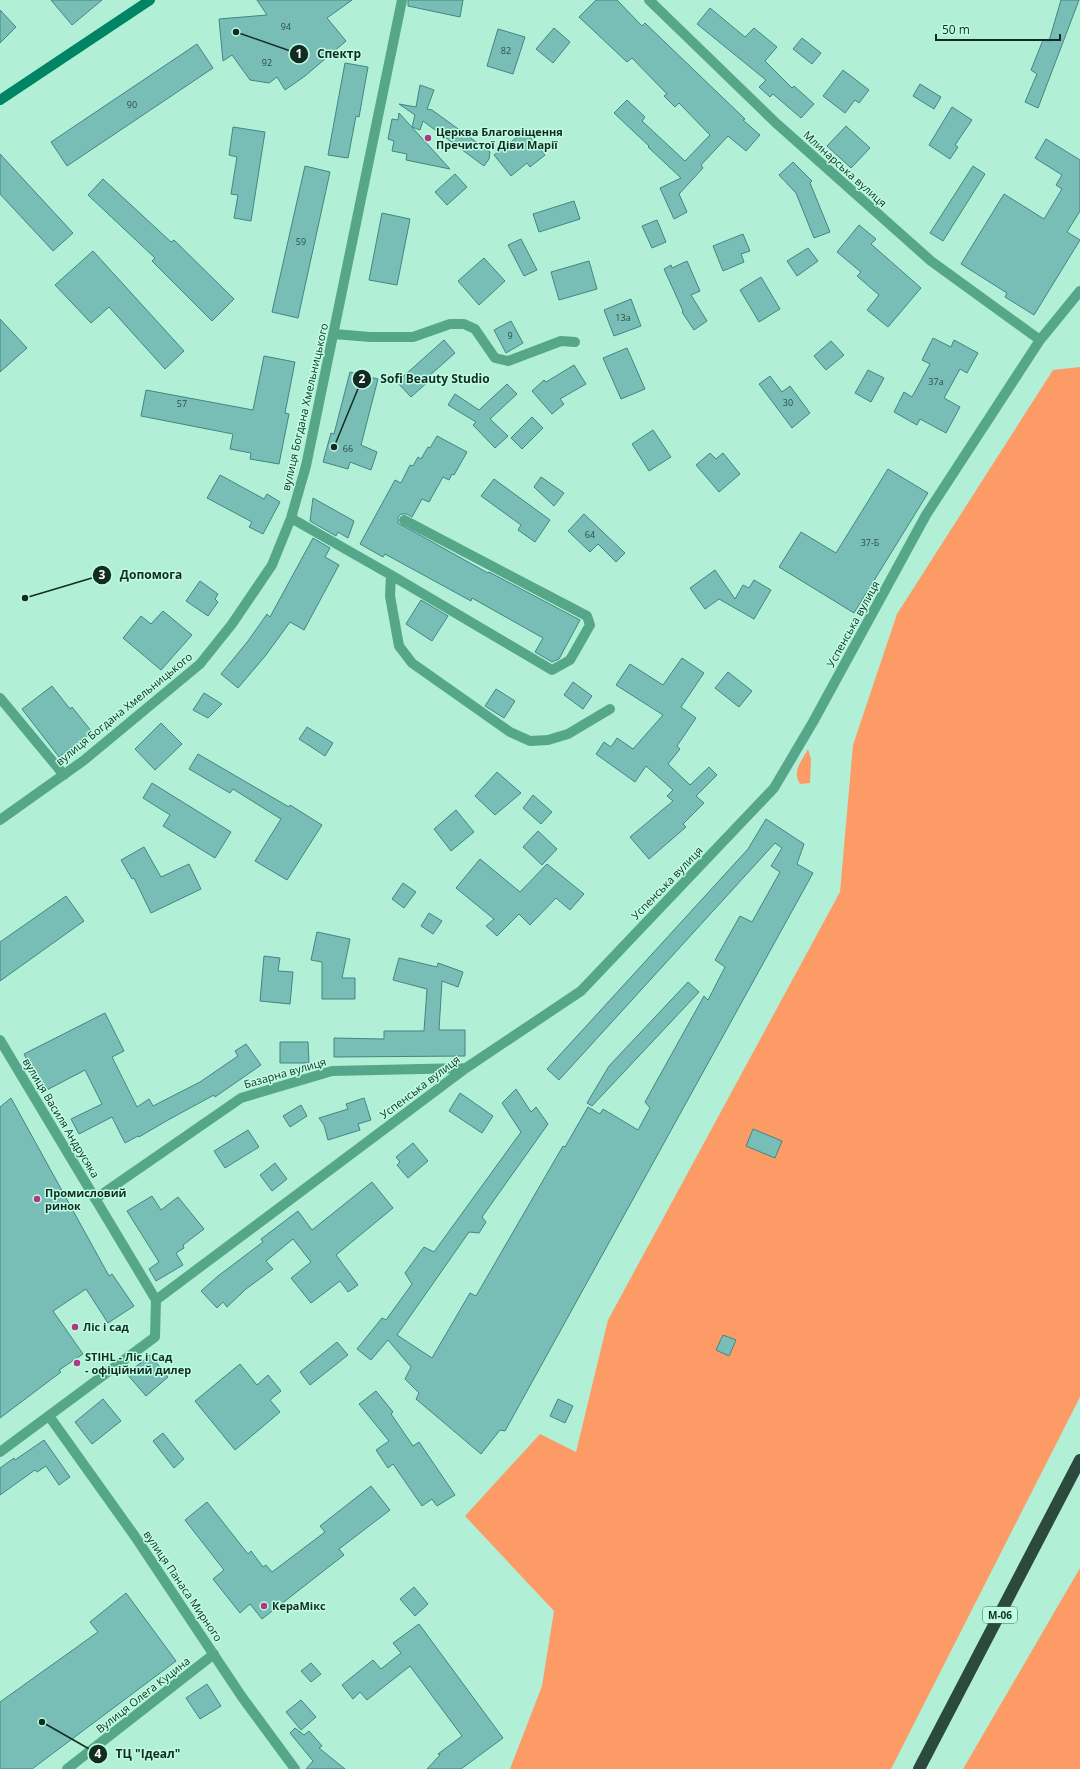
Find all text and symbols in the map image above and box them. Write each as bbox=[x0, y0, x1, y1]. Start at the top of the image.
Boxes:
scale bar bbox=[936, 16, 1060, 42]
house number: 94 bbox=[281, 20, 291, 33]
text: 50 m bbox=[942, 21, 970, 38]
callout: Спектр bbox=[289, 42, 369, 66]
house number: 82 bbox=[501, 44, 511, 57]
text: 1 bbox=[296, 45, 302, 62]
text: Спектр bbox=[317, 45, 362, 62]
house number: 92 bbox=[262, 56, 272, 69]
house number: 90 bbox=[127, 98, 137, 111]
place label: Церква Благовіщення Пречистої Діви Марії bbox=[436, 124, 563, 152]
street label: Млинарська вулиця bbox=[800, 127, 890, 210]
marker: Церква Благовіщення Пречистої Діви Марії bbox=[423, 133, 433, 143]
house number: 59 bbox=[296, 235, 306, 248]
house number: 13а bbox=[615, 311, 631, 324]
street label: вулиця Богдана Хмельницького bbox=[278, 321, 331, 492]
house number: 9 bbox=[507, 329, 513, 342]
callout: Sofi Beauty Studio bbox=[352, 367, 497, 391]
text: 2 bbox=[359, 370, 366, 387]
text: Sofi Beauty Studio bbox=[380, 370, 490, 387]
house number: 37а bbox=[928, 375, 944, 388]
house number: 30 bbox=[783, 396, 793, 409]
house number: 57 bbox=[177, 397, 187, 410]
house number: 66 bbox=[343, 442, 353, 455]
house number: 64 bbox=[585, 528, 595, 541]
house number: 37-Б bbox=[861, 536, 880, 549]
callout: Допомога bbox=[92, 563, 190, 587]
text: 3 bbox=[99, 566, 106, 583]
text: Допомога bbox=[120, 566, 182, 583]
street label: Успенська вулиця bbox=[823, 578, 883, 670]
street label: вулиця Богдана Хмельницького bbox=[52, 648, 195, 768]
street label: Успенська вулиця bbox=[628, 843, 706, 923]
street label: Успенська вулиця bbox=[377, 1052, 463, 1122]
street label: Базарна вулиця bbox=[242, 1054, 328, 1091]
street label: вулиця Василя Андрусяка bbox=[20, 1055, 103, 1180]
place label: Промисловий ринок bbox=[45, 1185, 127, 1213]
marker: Промисловий ринок bbox=[32, 1194, 42, 1204]
place label: Ліс і сад bbox=[83, 1319, 130, 1334]
marker: Ліс і сад bbox=[70, 1322, 80, 1332]
place label: STIHL - Ліс і Сад - офіційний дилер bbox=[85, 1349, 191, 1377]
marker: STIHL - Ліс і Сад - офіційний дилер bbox=[72, 1358, 82, 1368]
street label: вулиця Панаса Мирного bbox=[141, 1527, 226, 1645]
place label: КераМікс bbox=[272, 1598, 326, 1613]
marker: КераМікс bbox=[259, 1601, 269, 1611]
road number: М-06 bbox=[983, 1607, 1017, 1623]
street label: Вулиця Олега Куцина bbox=[93, 1653, 193, 1736]
callout: ТЦ "Ідеал" bbox=[88, 1742, 189, 1766]
text: 4 bbox=[95, 1745, 102, 1762]
text: ТЦ "Ідеал" bbox=[116, 1745, 180, 1762]

